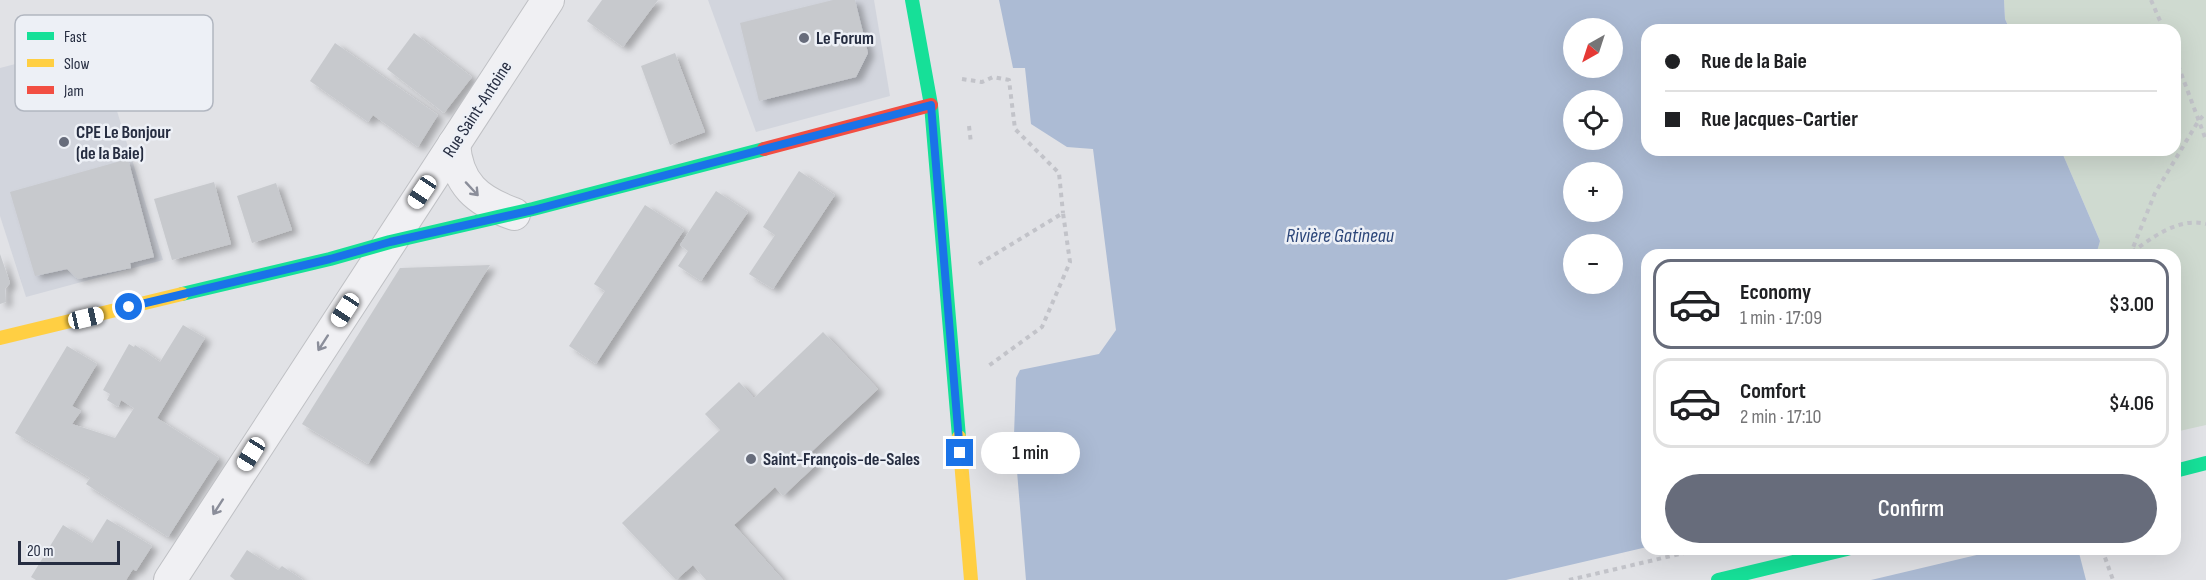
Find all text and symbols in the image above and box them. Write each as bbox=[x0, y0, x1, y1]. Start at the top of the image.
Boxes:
legend bbox=[15, 15, 213, 111]
north arrow bbox=[1563, 18, 1623, 78]
map controls bbox=[1563, 18, 1623, 294]
text: Fast bbox=[64, 28, 87, 47]
place label: Le Forum bbox=[816, 28, 874, 49]
marker: Le Forum bbox=[797, 31, 811, 45]
text: Rue de la Baie bbox=[1701, 48, 1807, 75]
text: Slow bbox=[64, 55, 89, 74]
street label: Rue Saint-Antoine bbox=[439, 57, 516, 161]
text: Jam bbox=[63, 82, 84, 101]
button: locate bbox=[1563, 90, 1623, 150]
text: Rue Jacques-Cartier bbox=[1701, 106, 1858, 133]
place label: CPE Le Bonjour (de la Baie) bbox=[76, 122, 171, 164]
marker: CPE Le Bonjour (de la Baie) bbox=[57, 135, 71, 149]
button: + bbox=[1563, 162, 1623, 222]
car bbox=[404, 172, 440, 212]
one-way arrow bbox=[465, 181, 479, 196]
water label: Rivière Gatineau bbox=[1286, 224, 1395, 248]
button: − bbox=[1563, 234, 1623, 294]
icon: car bbox=[1668, 277, 1722, 331]
text: Economy bbox=[1740, 279, 1811, 306]
car bbox=[328, 290, 362, 330]
text: $3.00 bbox=[2109, 291, 2154, 318]
route start bbox=[115, 293, 142, 320]
car bbox=[66, 305, 106, 331]
text: 1 min · 17:09 bbox=[1740, 306, 1822, 330]
one-way arrow bbox=[317, 334, 329, 351]
icon: car bbox=[1668, 376, 1722, 430]
text: Comfort bbox=[1740, 378, 1806, 405]
text: $4.06 bbox=[2109, 390, 2154, 417]
text: 2 min · 17:10 bbox=[1740, 405, 1821, 429]
callout: 1 min bbox=[981, 432, 1080, 474]
car bbox=[234, 434, 268, 474]
route end bbox=[946, 439, 973, 466]
text: 1 min bbox=[1012, 441, 1049, 465]
place label: Saint-François-de-Sales bbox=[763, 449, 920, 470]
marker: Saint-François-de-Sales bbox=[744, 452, 758, 466]
button: Confirm bbox=[1665, 474, 2157, 543]
one-way arrow bbox=[211, 498, 223, 515]
scale bar bbox=[18, 538, 120, 566]
text: 20 m bbox=[27, 542, 54, 561]

